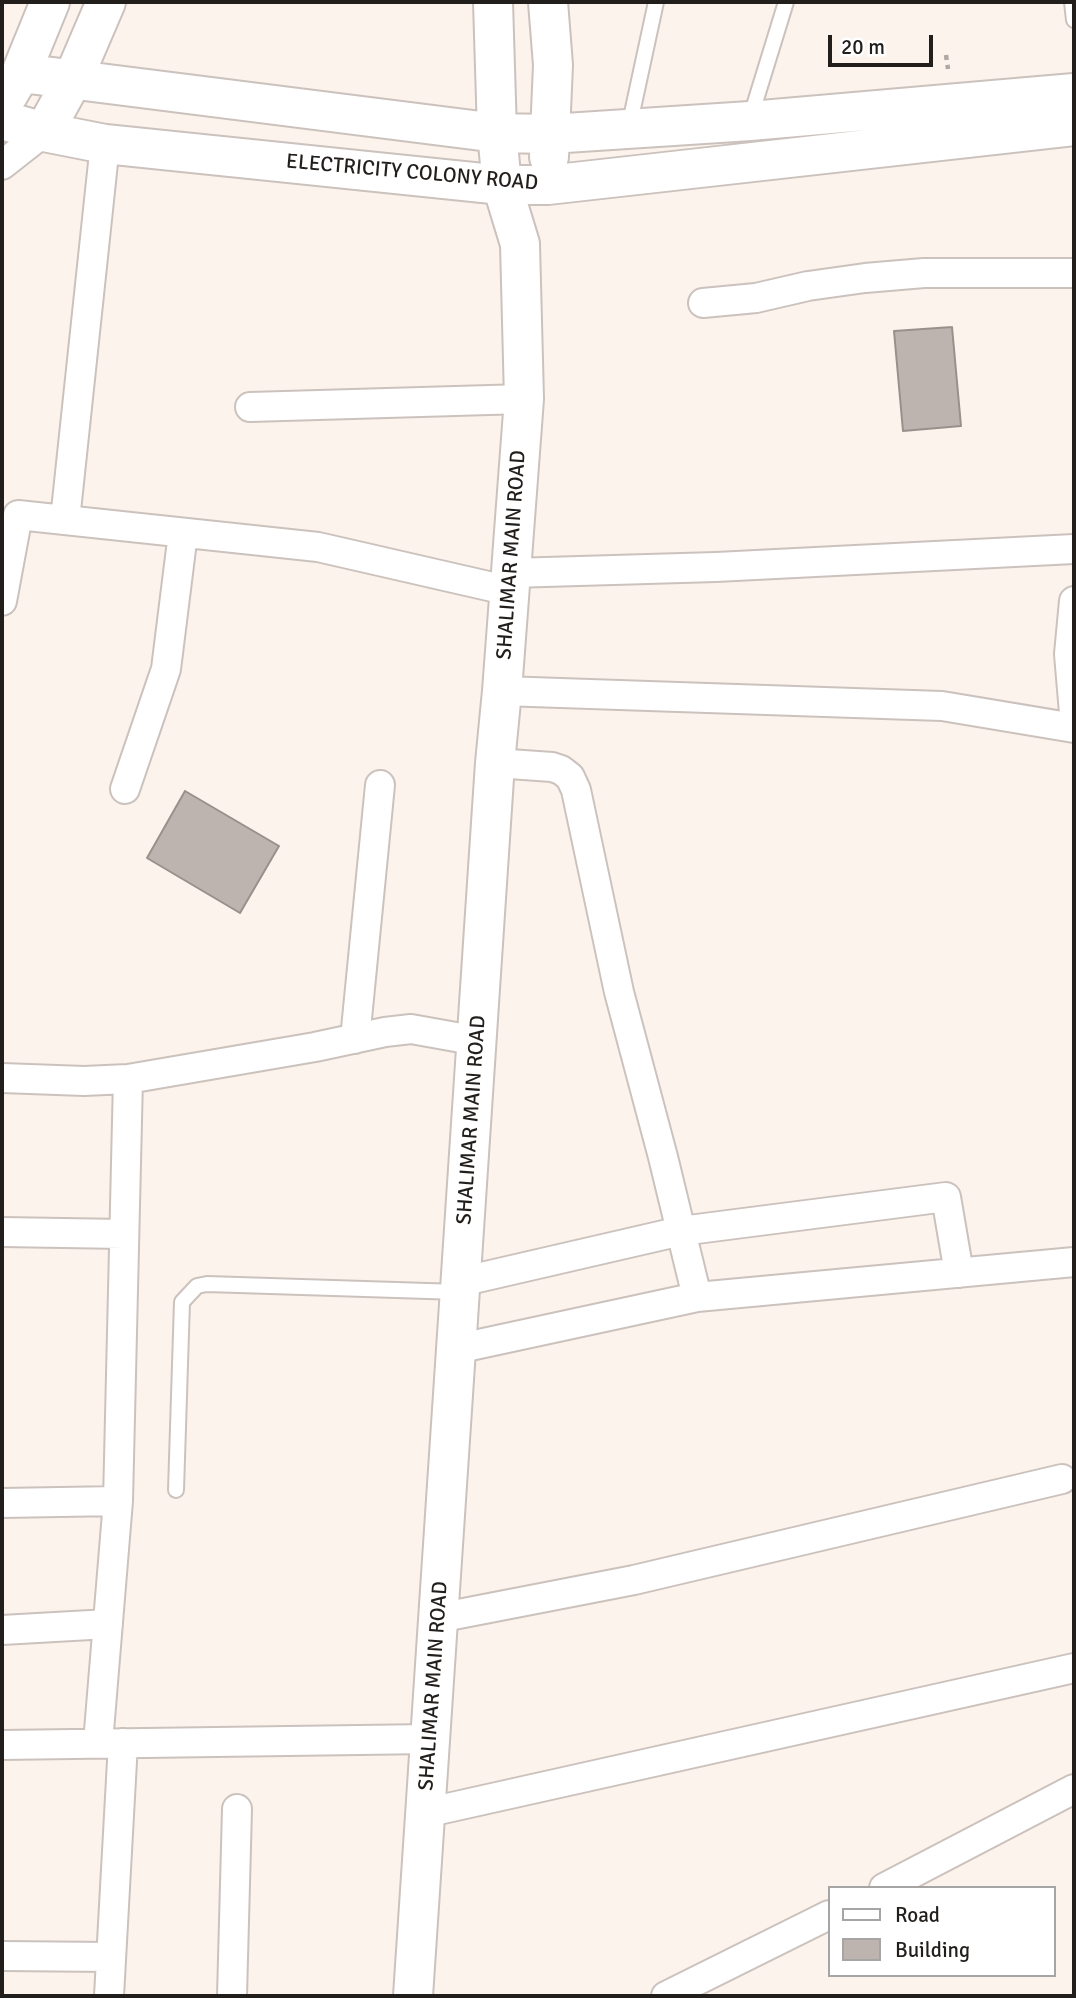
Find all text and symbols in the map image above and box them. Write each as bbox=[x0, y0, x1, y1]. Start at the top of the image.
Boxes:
scale bar bbox=[831, 21, 936, 65]
text: 20 m bbox=[841, 34, 885, 60]
street label: ELECTRICITY COLONY ROAD bbox=[285, 149, 539, 197]
street label: SHALIMAR MAIN ROAD bbox=[492, 449, 532, 661]
street label: SHALIMAR MAIN ROAD bbox=[452, 1014, 492, 1226]
street label: SHALIMAR MAIN ROAD bbox=[414, 1580, 454, 1792]
legend bbox=[828, 1886, 1055, 1977]
text: Road bbox=[895, 1902, 940, 1928]
text: Building bbox=[895, 1937, 970, 1963]

